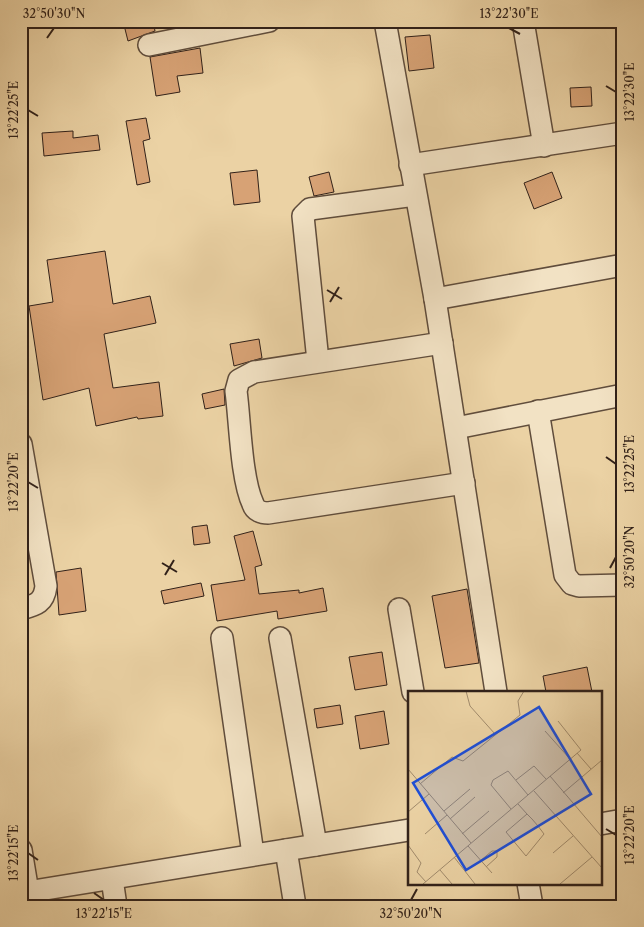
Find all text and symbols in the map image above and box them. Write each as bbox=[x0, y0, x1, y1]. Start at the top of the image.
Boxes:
text: 32°50'30"N bbox=[23, 6, 85, 21]
text: 13°22'30"E bbox=[480, 6, 538, 21]
text: 13°22'30"E bbox=[622, 63, 637, 121]
text: 13°22'25"E bbox=[6, 81, 21, 139]
text: 13°22'25"E bbox=[622, 435, 637, 493]
text: 13°22'20"E bbox=[6, 452, 21, 512]
text: 32°50'20"N bbox=[622, 525, 637, 589]
inset map bbox=[408, 691, 602, 884]
text: 13°22'20"E bbox=[622, 805, 637, 865]
text: 13°22'15"E bbox=[6, 825, 21, 881]
text: 13°22'15"E bbox=[76, 906, 132, 921]
text: 32°50'20"N bbox=[379, 906, 443, 921]

